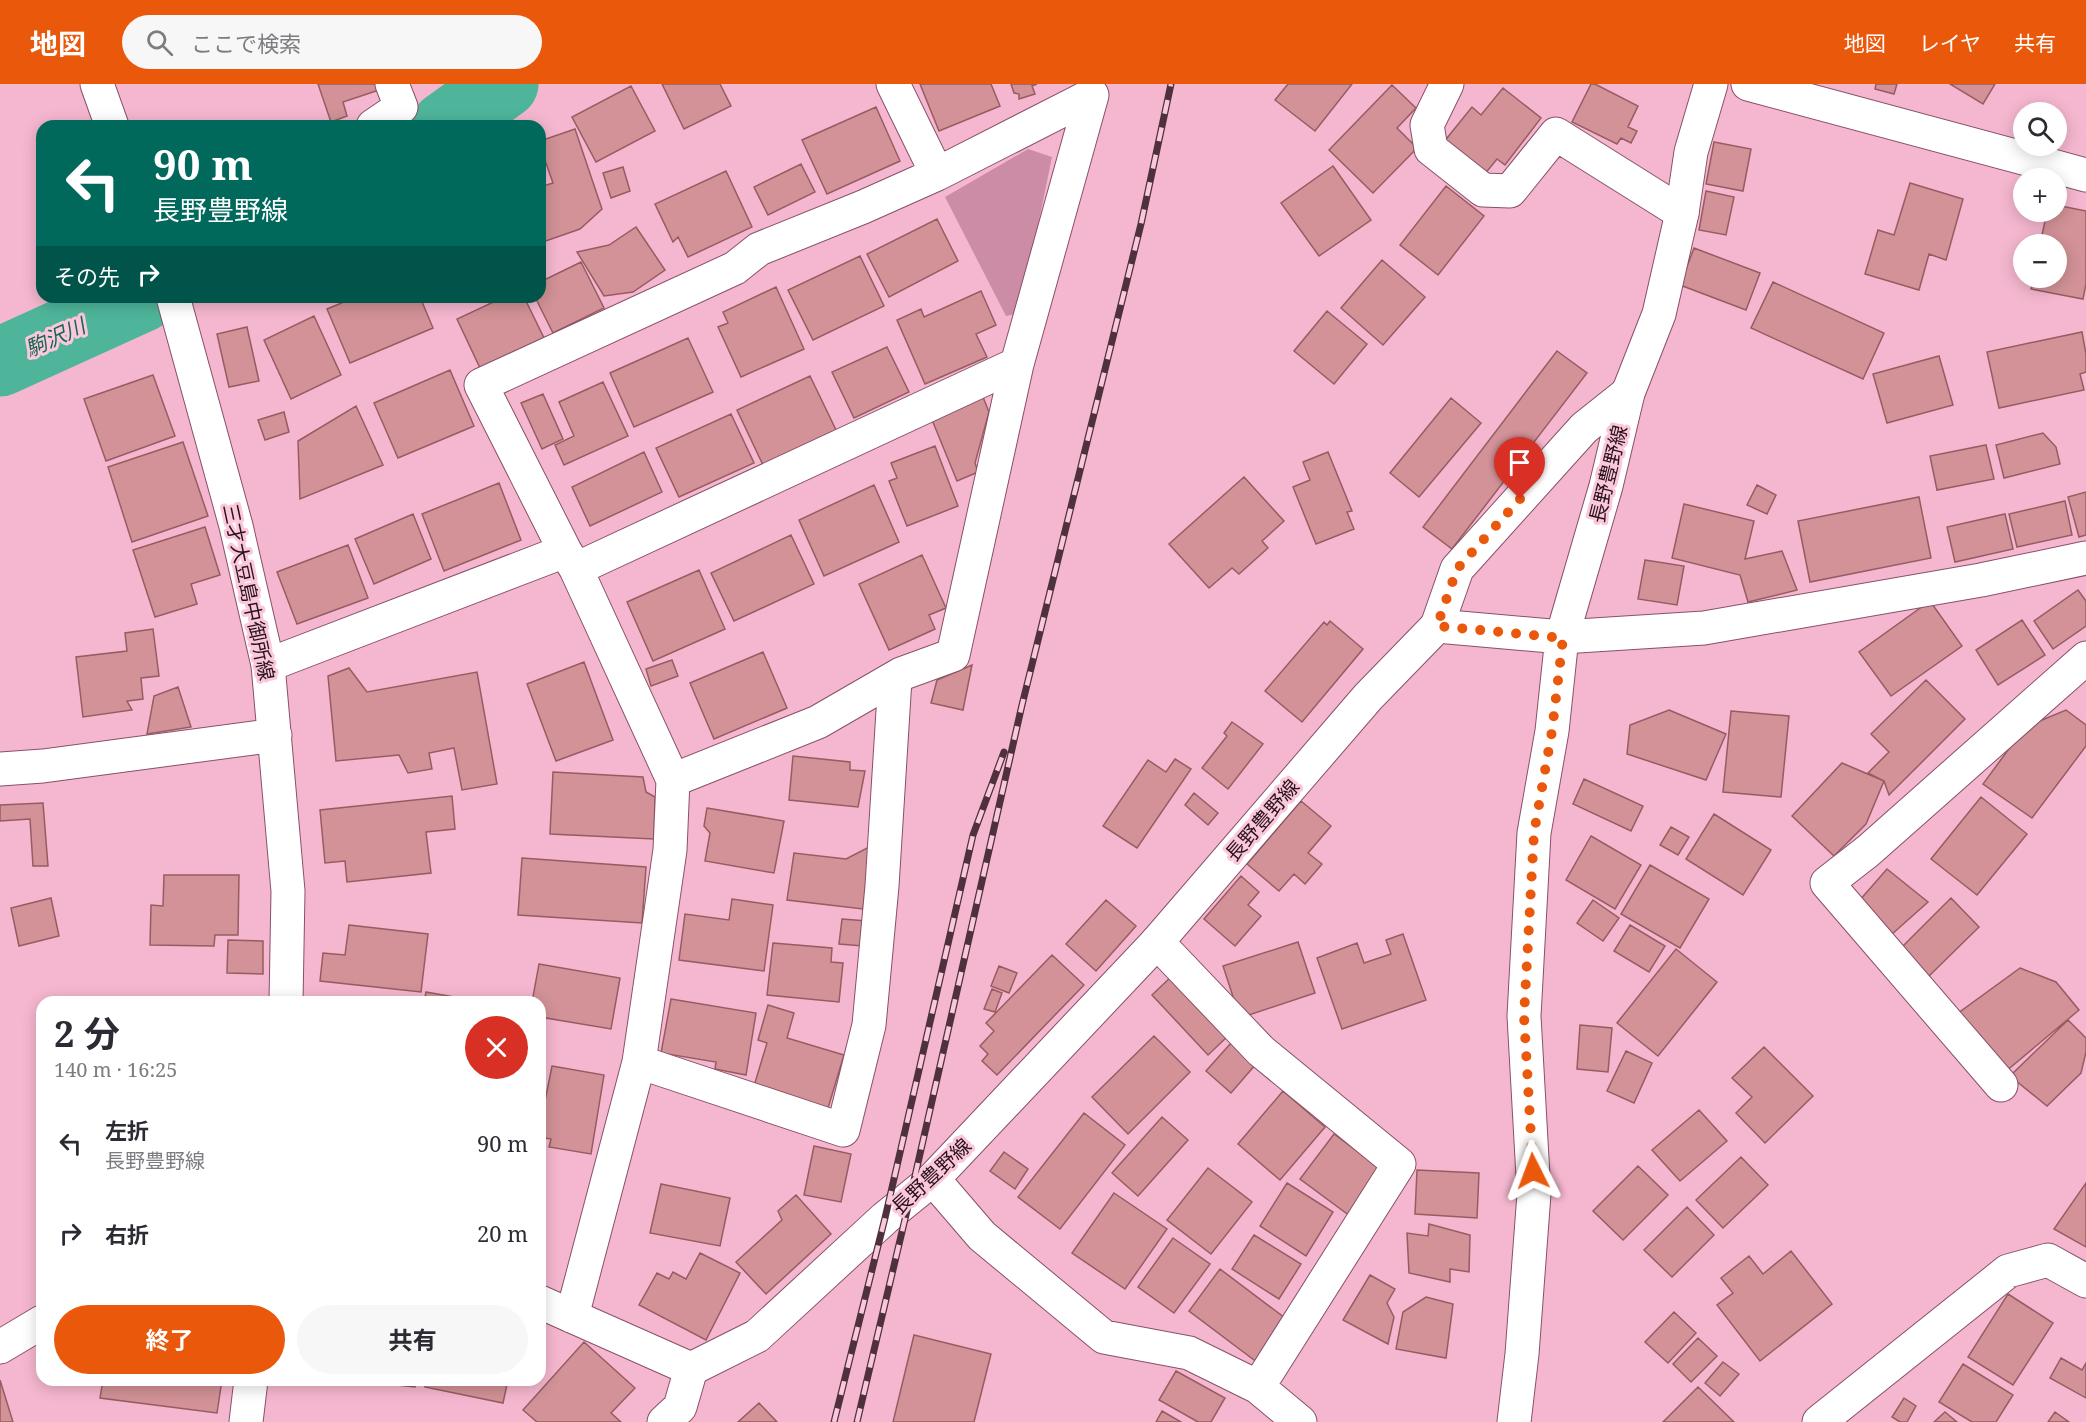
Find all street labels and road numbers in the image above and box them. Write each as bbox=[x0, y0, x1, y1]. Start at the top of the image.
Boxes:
street label: 長野豊野線 bbox=[1583, 422, 1633, 526]
street label: 三才大豆島中御所線 bbox=[217, 501, 281, 683]
street label: 長野豊野線 bbox=[1219, 773, 1305, 867]
street label: 長野豊野線 bbox=[885, 1132, 977, 1220]

